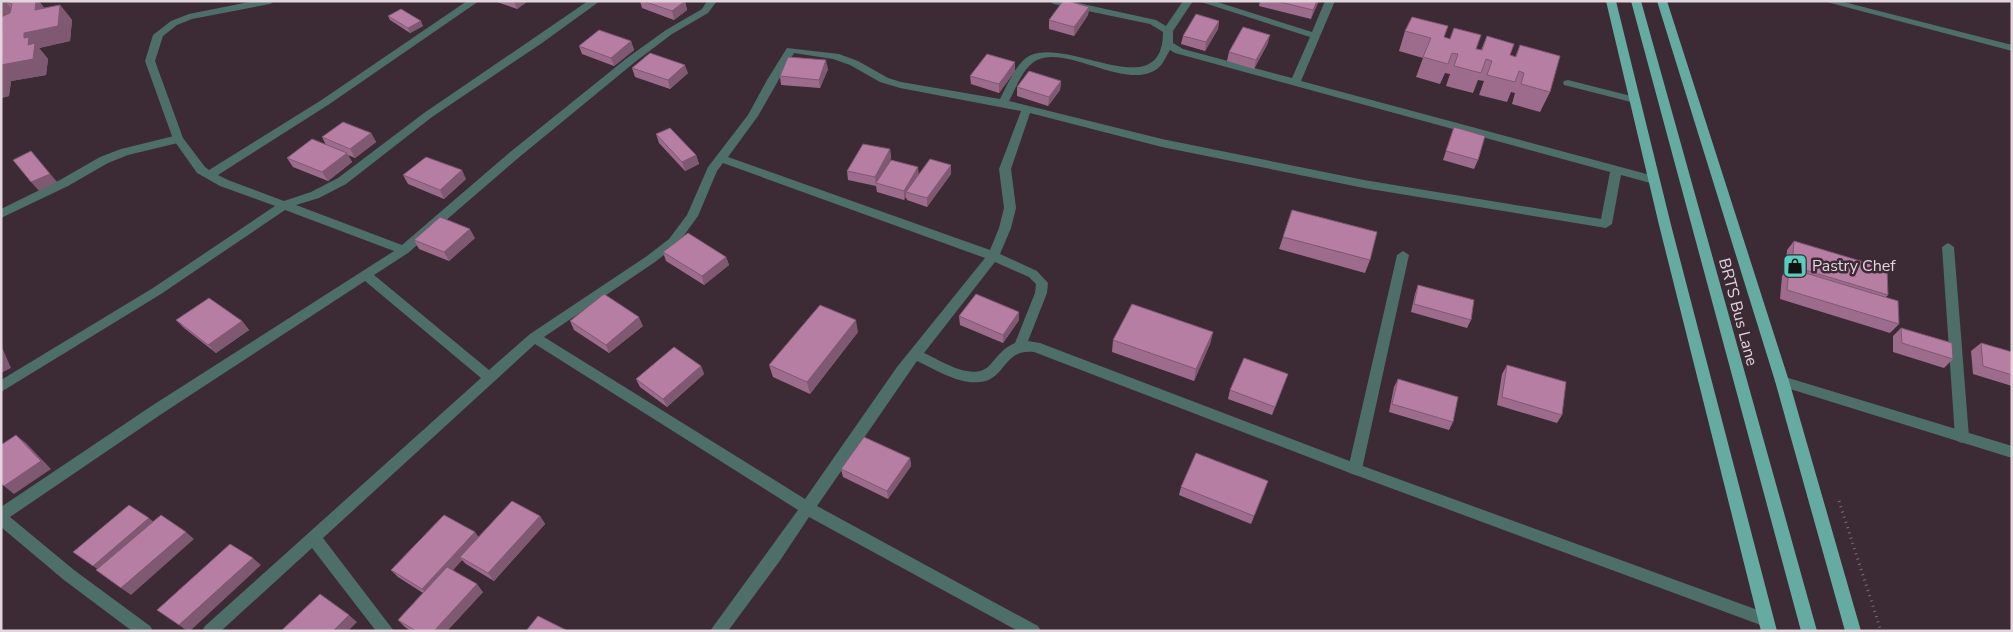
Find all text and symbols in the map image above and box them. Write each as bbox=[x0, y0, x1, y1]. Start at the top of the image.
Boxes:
shop icon: Pastry Chef bbox=[1782, 253, 1808, 279]
place label: Pastry Chef bbox=[1812, 255, 1896, 277]
street label: BRTS Bus Lane bbox=[1713, 256, 1763, 368]

